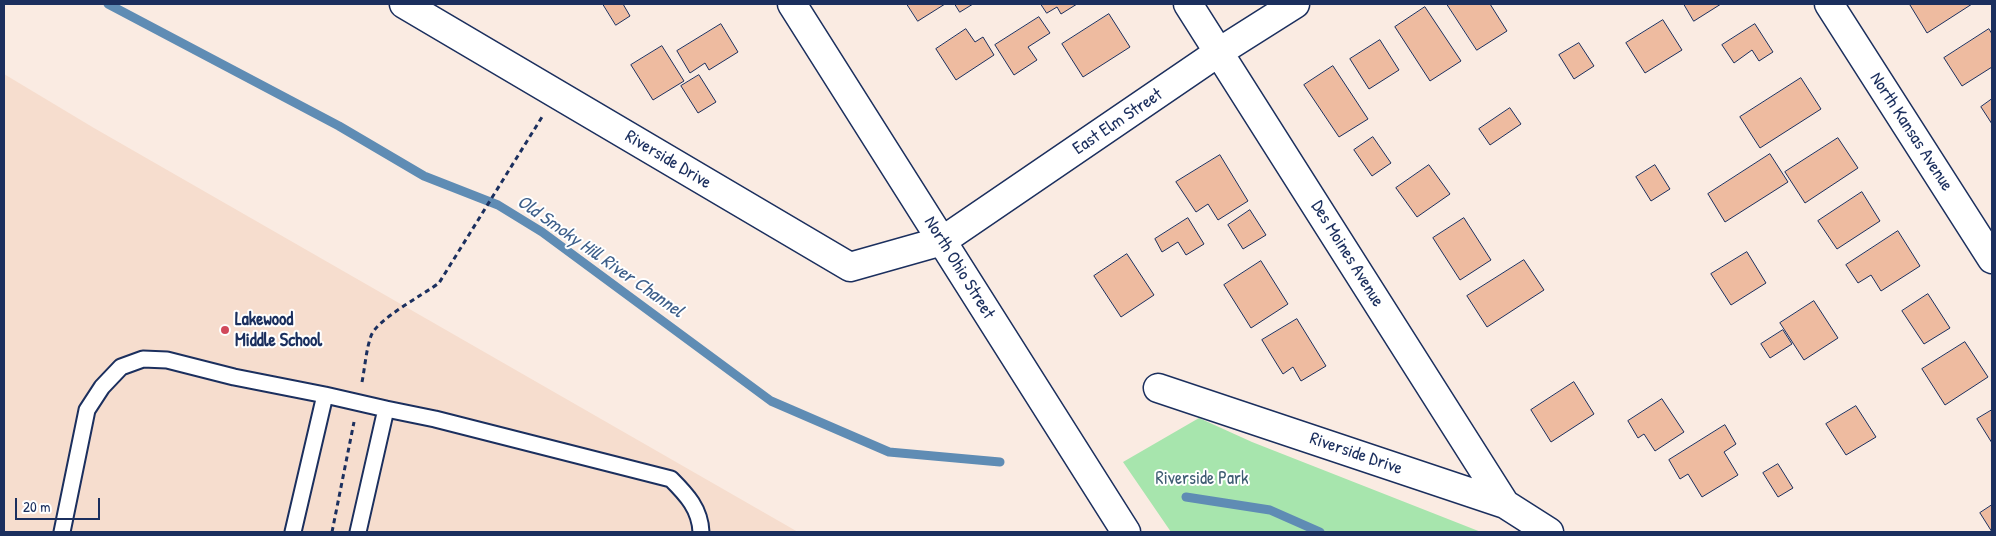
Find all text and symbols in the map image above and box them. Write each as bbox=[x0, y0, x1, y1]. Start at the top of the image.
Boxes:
street label: North Kansas Avenue bbox=[1865, 69, 1957, 195]
street label: East Elm Street bbox=[1069, 84, 1167, 160]
street label: Riverside Drive bbox=[621, 126, 715, 194]
water label: Old Smoky Hill River Channel bbox=[512, 191, 688, 323]
street label: Des Moines Avenue bbox=[1306, 197, 1388, 311]
street label: North Ohio Street bbox=[919, 213, 999, 323]
place label: Lakewood Middle School bbox=[235, 309, 322, 352]
marker: Lakewood Middle School bbox=[219, 324, 231, 336]
street label: Riverside Drive bbox=[1307, 428, 1405, 480]
park label: Riverside Park bbox=[1156, 468, 1248, 490]
scale bar bbox=[18, 488, 102, 520]
text: 20 m bbox=[23, 496, 50, 517]

